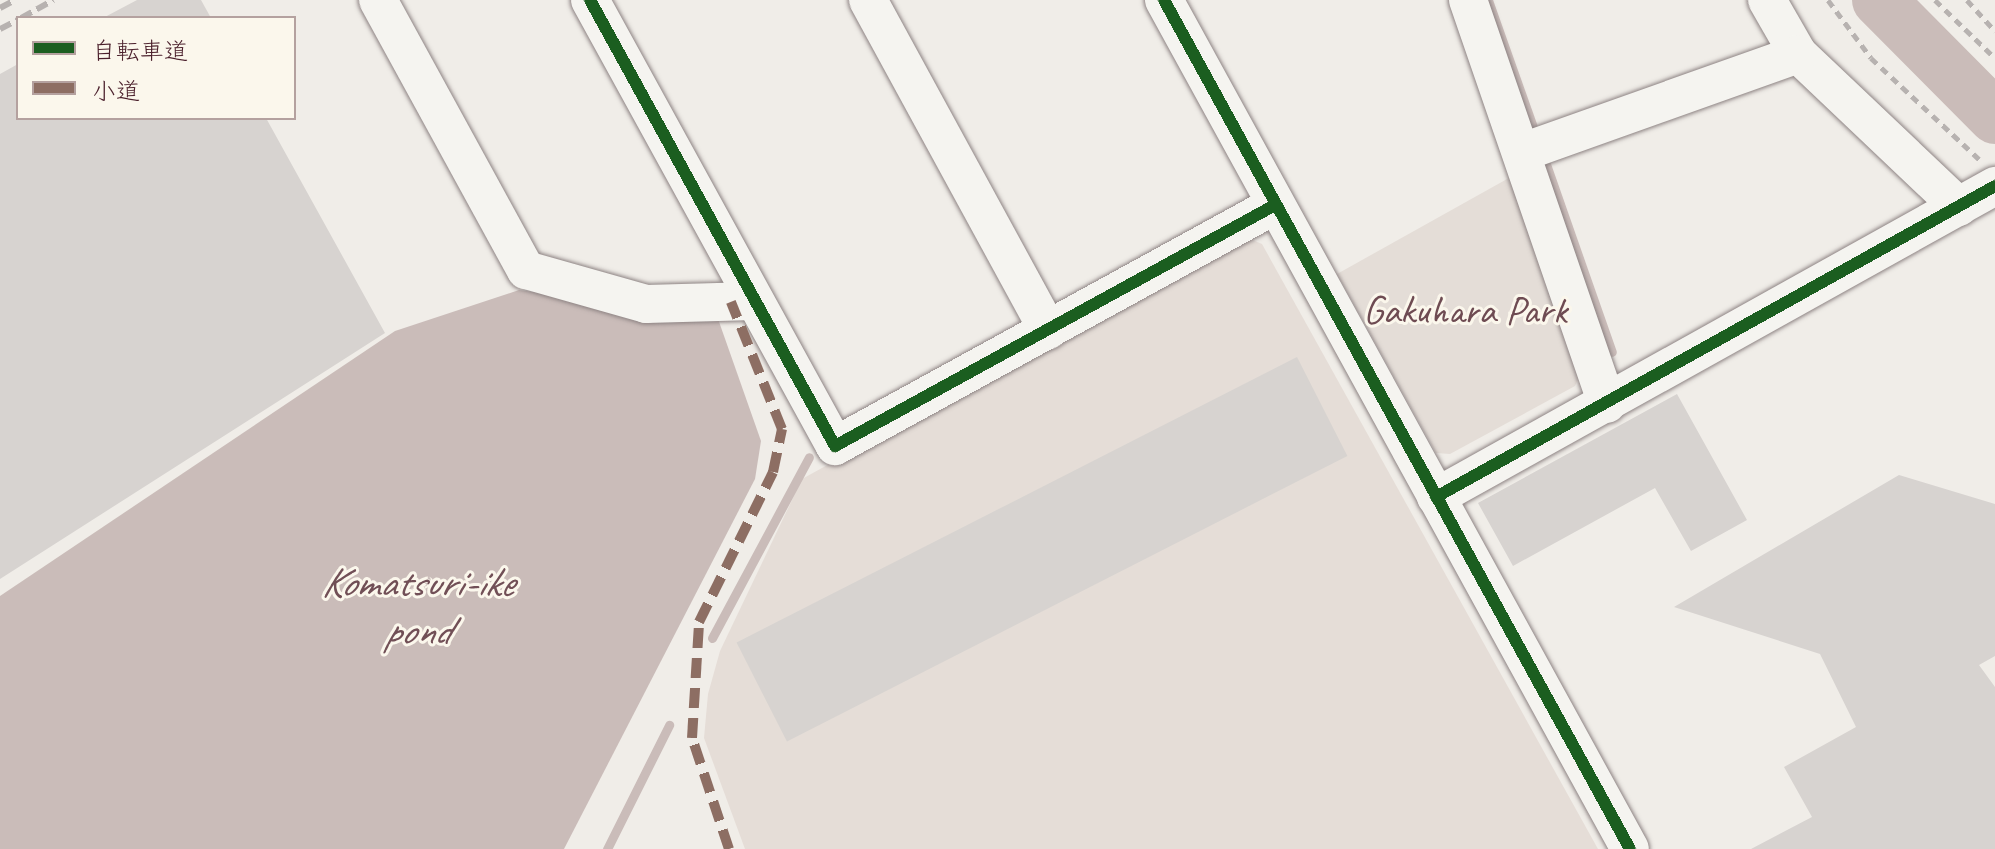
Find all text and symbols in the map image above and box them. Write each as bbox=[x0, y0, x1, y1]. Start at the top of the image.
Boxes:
legend bbox=[16, 16, 296, 120]
text: 自転車道 bbox=[92, 36, 188, 66]
text: 小道 bbox=[92, 76, 140, 106]
park label: Gakuhara Park bbox=[1362, 286, 1568, 334]
water label: Komatsuri-ike pond bbox=[321, 558, 513, 656]

